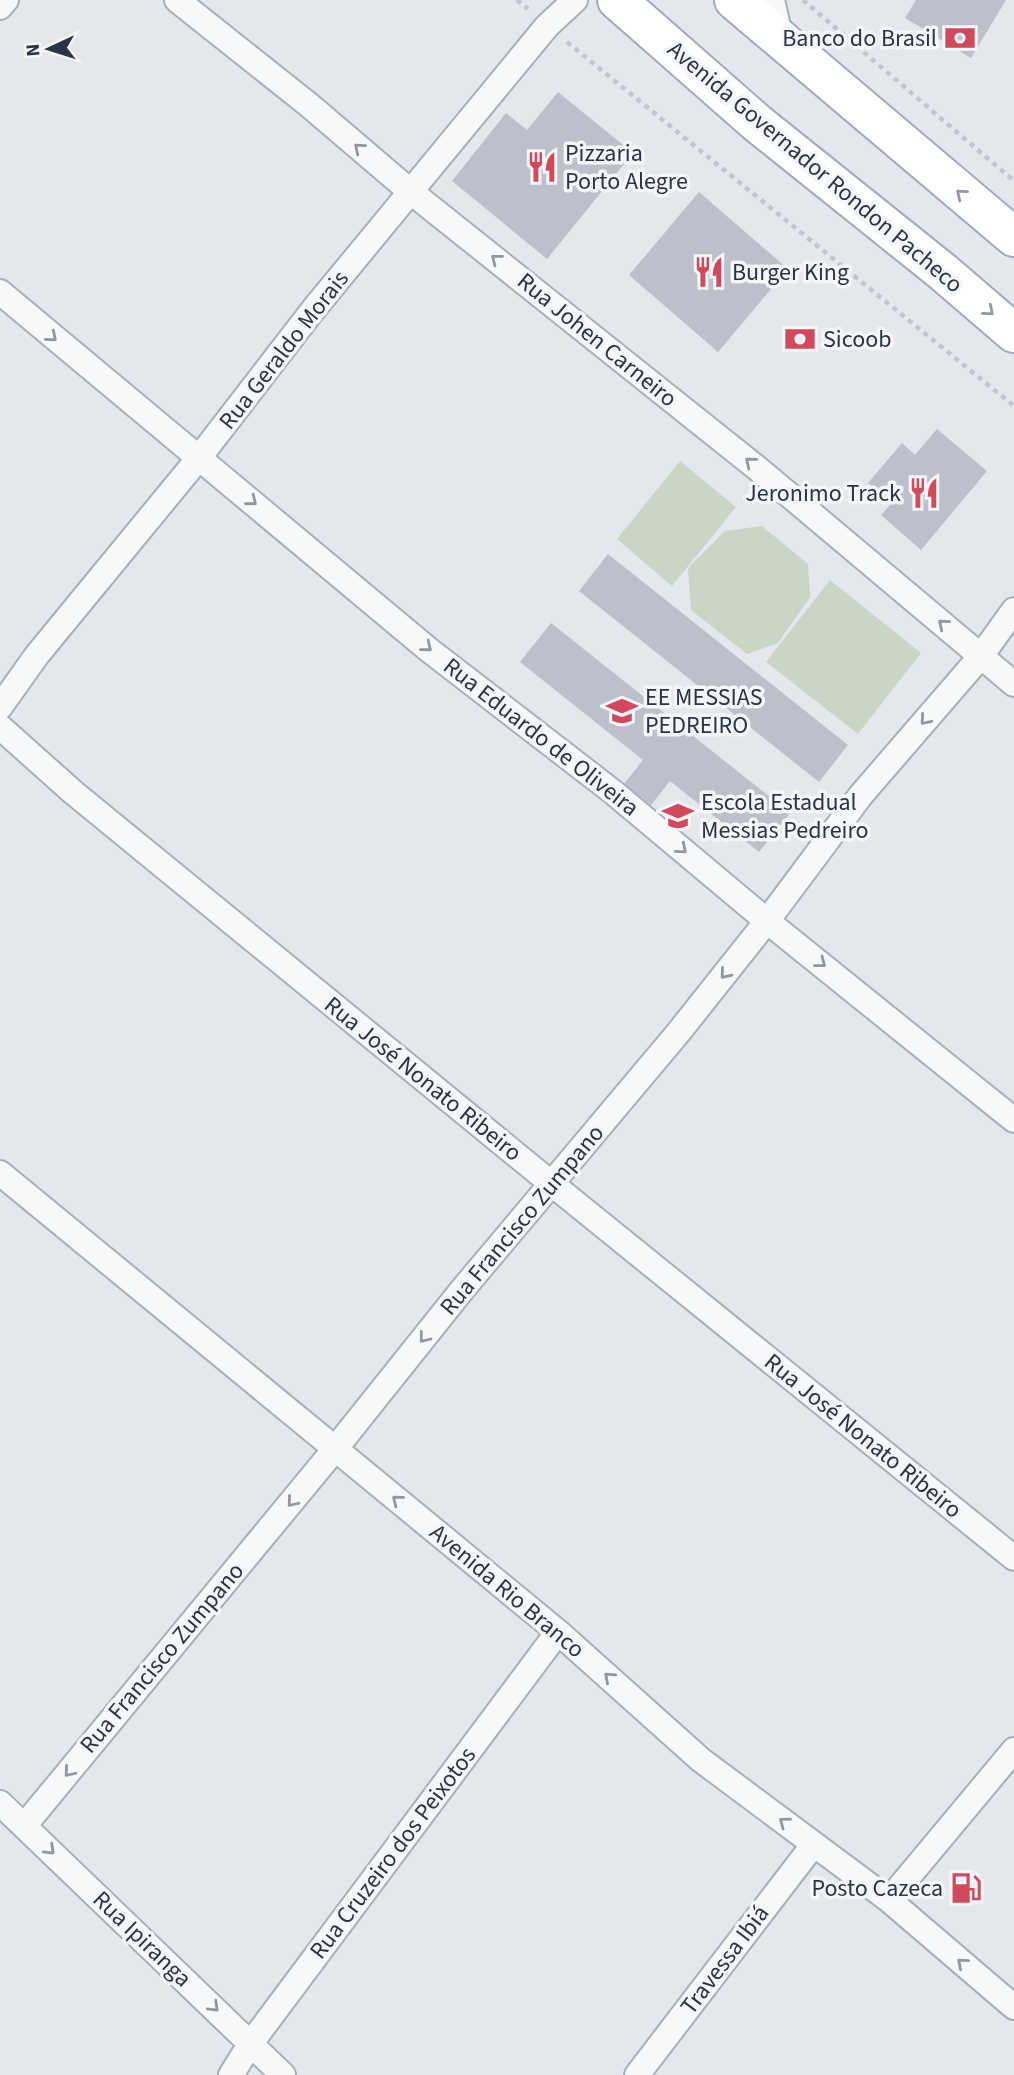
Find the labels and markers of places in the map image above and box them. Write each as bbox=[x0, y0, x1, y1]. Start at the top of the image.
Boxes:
place label: Banco do Brasil bbox=[782, 21, 937, 56]
bank icon: Banco do Brasil bbox=[943, 21, 977, 55]
place label: Pizzaria Porto Alegre bbox=[565, 136, 688, 199]
restaurant icon: Pizzaria Porto Alegre bbox=[525, 150, 559, 184]
restaurant icon: Burger King bbox=[692, 255, 726, 289]
place label: Burger King bbox=[732, 255, 849, 290]
bank icon: Sicoob bbox=[783, 322, 817, 356]
place label: Sicoob bbox=[823, 322, 891, 357]
place label: Jeronimo Track bbox=[745, 476, 901, 511]
restaurant icon: Jeronimo Track bbox=[907, 476, 941, 510]
place label: EE MESSIAS PEDREIRO bbox=[645, 680, 763, 743]
school or university icon: EE MESSIAS PEDREIRO bbox=[605, 694, 639, 728]
place label: Escola Estadual Messias Pedreiro bbox=[701, 785, 869, 848]
school or university icon: Escola Estadual Messias Pedreiro bbox=[661, 799, 695, 833]
place label: Posto Cazeca bbox=[811, 1871, 943, 1906]
fuel station icon: Posto Cazeca bbox=[949, 1871, 983, 1905]

